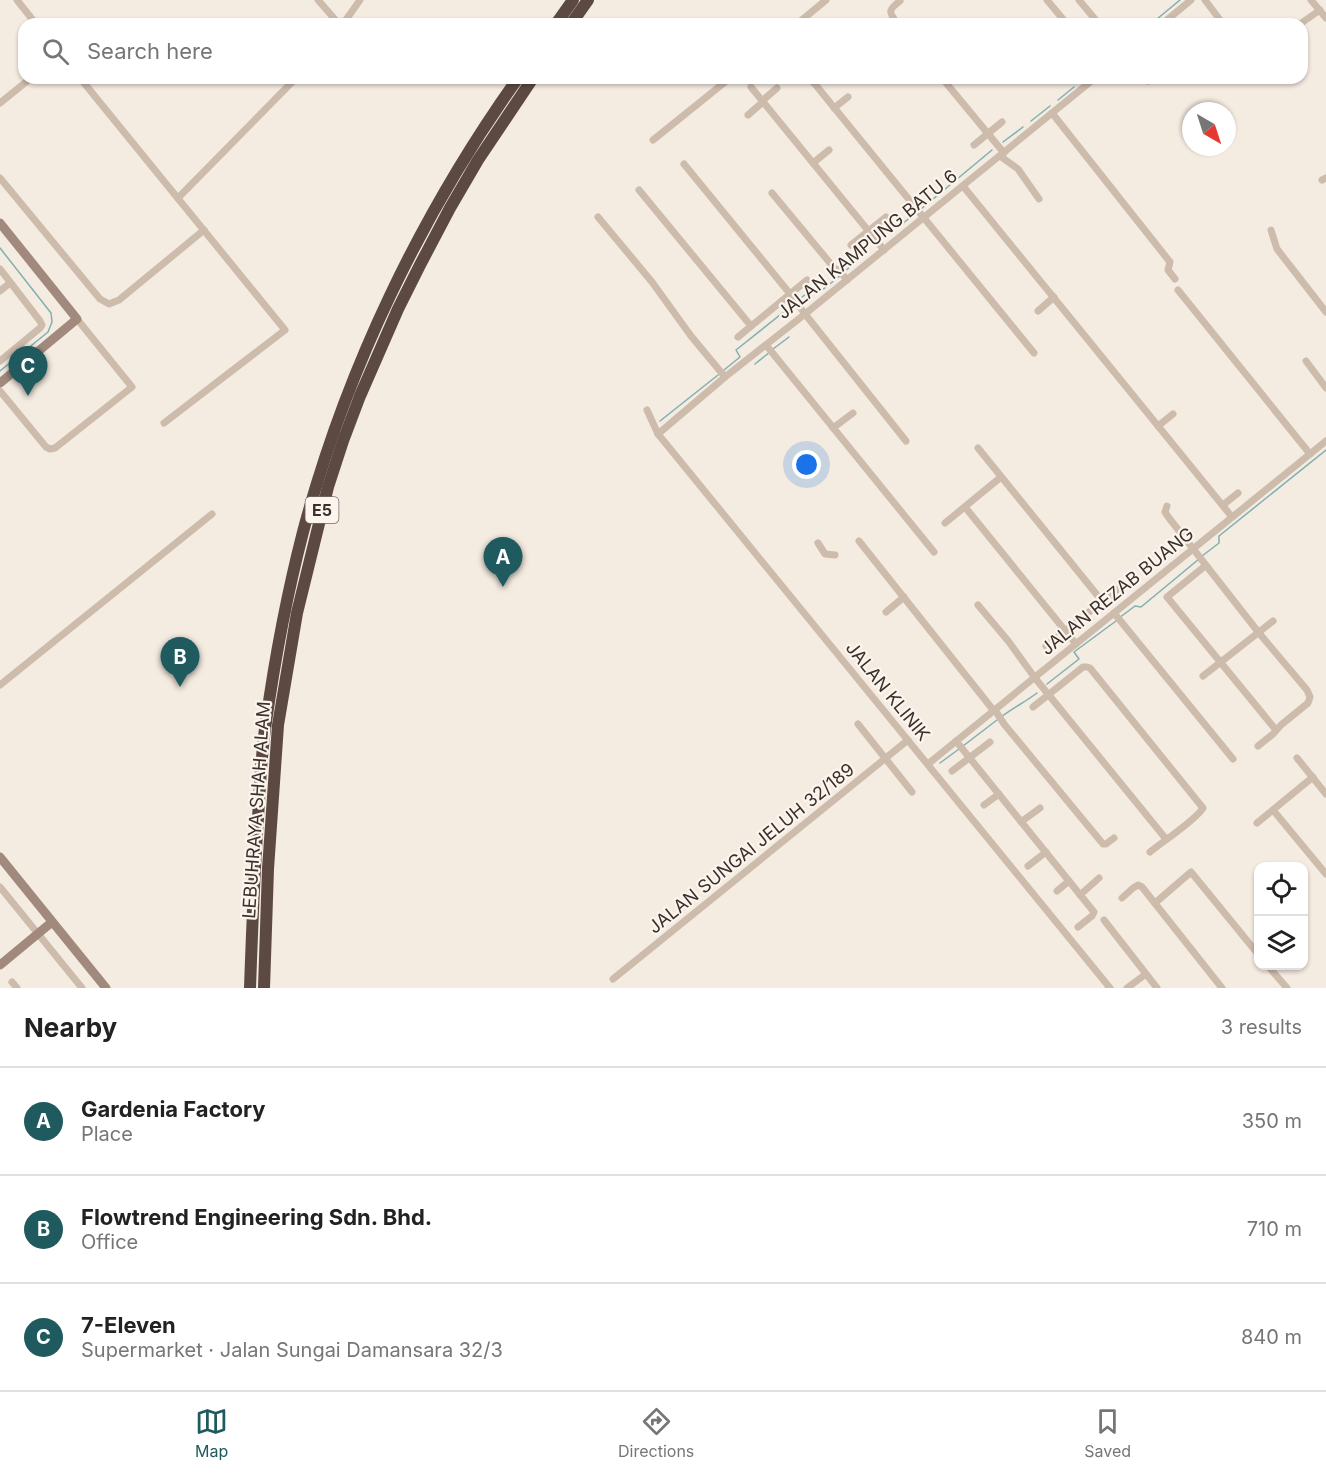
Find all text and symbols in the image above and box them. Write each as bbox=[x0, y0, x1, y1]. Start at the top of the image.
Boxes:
search box bbox=[18, 18, 1308, 84]
icon: search bbox=[39, 35, 72, 68]
text: Search here bbox=[87, 38, 213, 64]
north arrow bbox=[1182, 102, 1236, 156]
street label: JALAN KAMPUNG BATU 6 bbox=[773, 165, 961, 323]
pin: C bbox=[9, 346, 48, 396]
your location bbox=[792, 450, 821, 479]
road number: E5 bbox=[306, 497, 338, 523]
street label: JALAN REZAB BUANG bbox=[1036, 523, 1198, 659]
pin: A bbox=[484, 538, 522, 587]
street label: JALAN KLINIK bbox=[842, 637, 934, 745]
pin: B bbox=[160, 638, 200, 687]
street label: LEBUHRAYA SHAH ALAM bbox=[238, 701, 274, 919]
street label: JALAN SUNGAI JELUH 32/189 bbox=[644, 758, 858, 938]
map controls bbox=[1254, 862, 1308, 970]
button: locate bbox=[1254, 862, 1308, 916]
button: layers bbox=[1254, 916, 1308, 970]
text: Nearby bbox=[24, 1012, 117, 1043]
text: 3 results bbox=[1221, 1015, 1302, 1039]
text: Gardenia Factory bbox=[81, 1096, 265, 1122]
text: A bbox=[36, 1109, 51, 1133]
text: 350 m bbox=[1242, 1109, 1302, 1133]
text: Place bbox=[81, 1122, 133, 1146]
text: Flowtrend Engineering Sdn. Bhd. bbox=[81, 1204, 432, 1230]
text: B bbox=[37, 1217, 50, 1241]
text: 710 m bbox=[1247, 1217, 1302, 1241]
text: Office bbox=[81, 1230, 138, 1254]
text: 7-Eleven bbox=[81, 1312, 176, 1338]
text: C bbox=[36, 1325, 51, 1349]
text: 840 m bbox=[1241, 1325, 1302, 1349]
text: Supermarket · Jalan Sungai Damansara 32/3 bbox=[81, 1338, 503, 1362]
tab: Map bbox=[195, 1405, 228, 1461]
tab: Directions bbox=[618, 1405, 694, 1461]
tab: Saved bbox=[1084, 1405, 1131, 1461]

